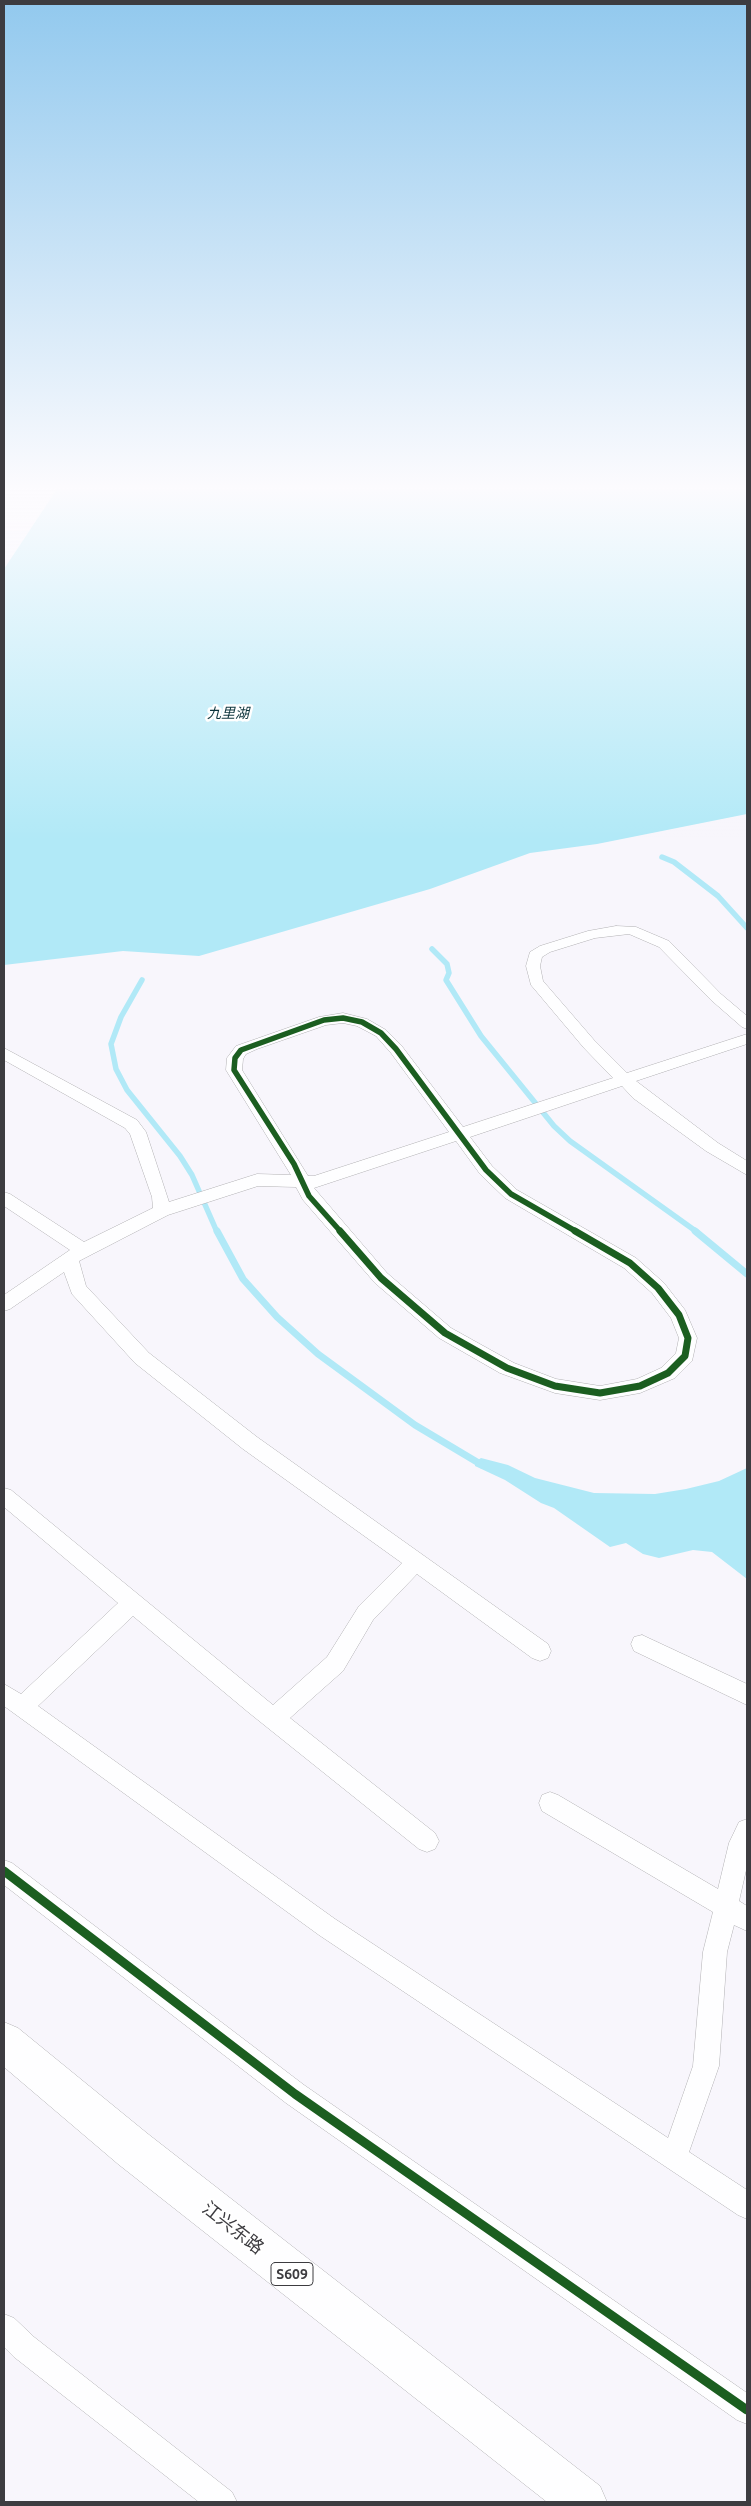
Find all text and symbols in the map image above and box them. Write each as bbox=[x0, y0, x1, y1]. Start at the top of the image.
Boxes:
water label: 九里湖 bbox=[207, 705, 249, 721]
street label: 江兴东路 bbox=[198, 2197, 268, 2259]
road number: S609 bbox=[271, 2262, 313, 2286]

